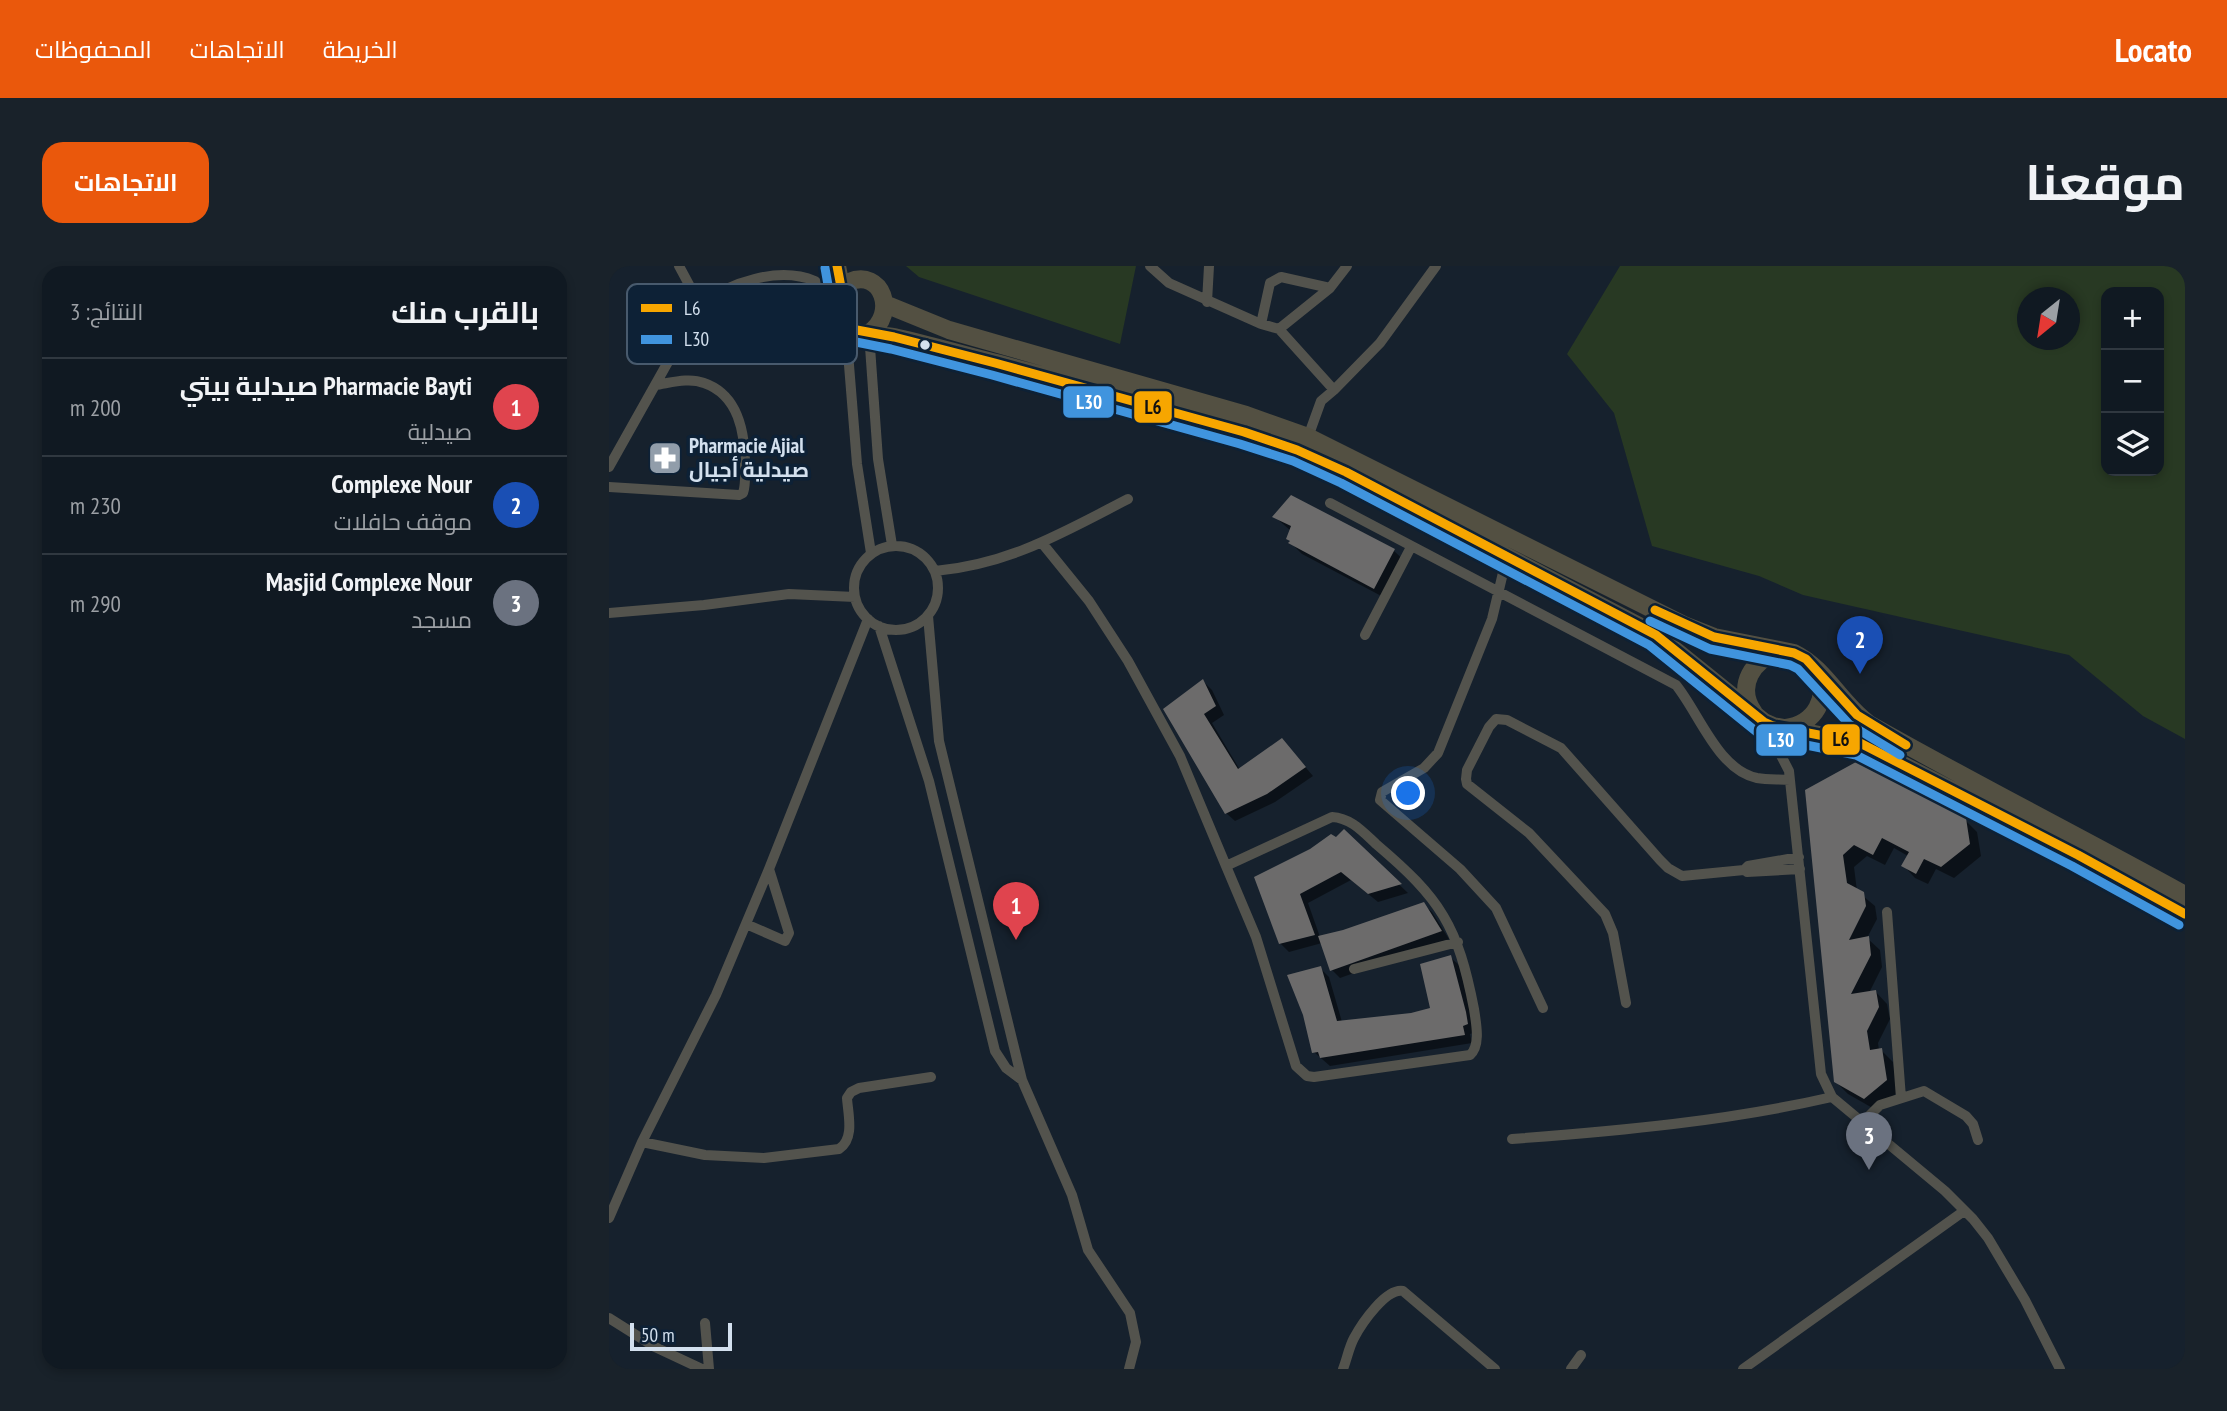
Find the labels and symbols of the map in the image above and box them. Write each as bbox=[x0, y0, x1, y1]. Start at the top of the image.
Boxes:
legend bbox=[627, 284, 857, 364]
north arrow bbox=[2017, 287, 2080, 350]
text: L6 bbox=[684, 296, 700, 320]
text: L30 bbox=[684, 327, 709, 351]
unlabelled marker bbox=[918, 338, 932, 352]
line badge: L30 bbox=[1062, 385, 1115, 419]
text: L30 bbox=[1076, 390, 1102, 414]
line badge: L6 bbox=[1133, 390, 1173, 424]
text: L6 bbox=[1144, 395, 1162, 419]
place label: Pharmacie Ajial صيدلية أجيال bbox=[689, 432, 809, 483]
pharmacy icon: Pharmacie Ajial صيدلية أجيال bbox=[646, 439, 684, 477]
pin: 2 bbox=[1837, 616, 1883, 674]
line badge: L30 bbox=[1755, 723, 1808, 757]
line badge: L6 bbox=[1821, 723, 1861, 756]
text: L6 bbox=[1832, 727, 1850, 751]
text: L30 bbox=[1768, 728, 1794, 752]
your location bbox=[1391, 776, 1425, 810]
pin: 1 bbox=[993, 882, 1039, 940]
pin: 3 bbox=[1846, 1112, 1892, 1170]
scale bar bbox=[630, 1320, 731, 1352]

